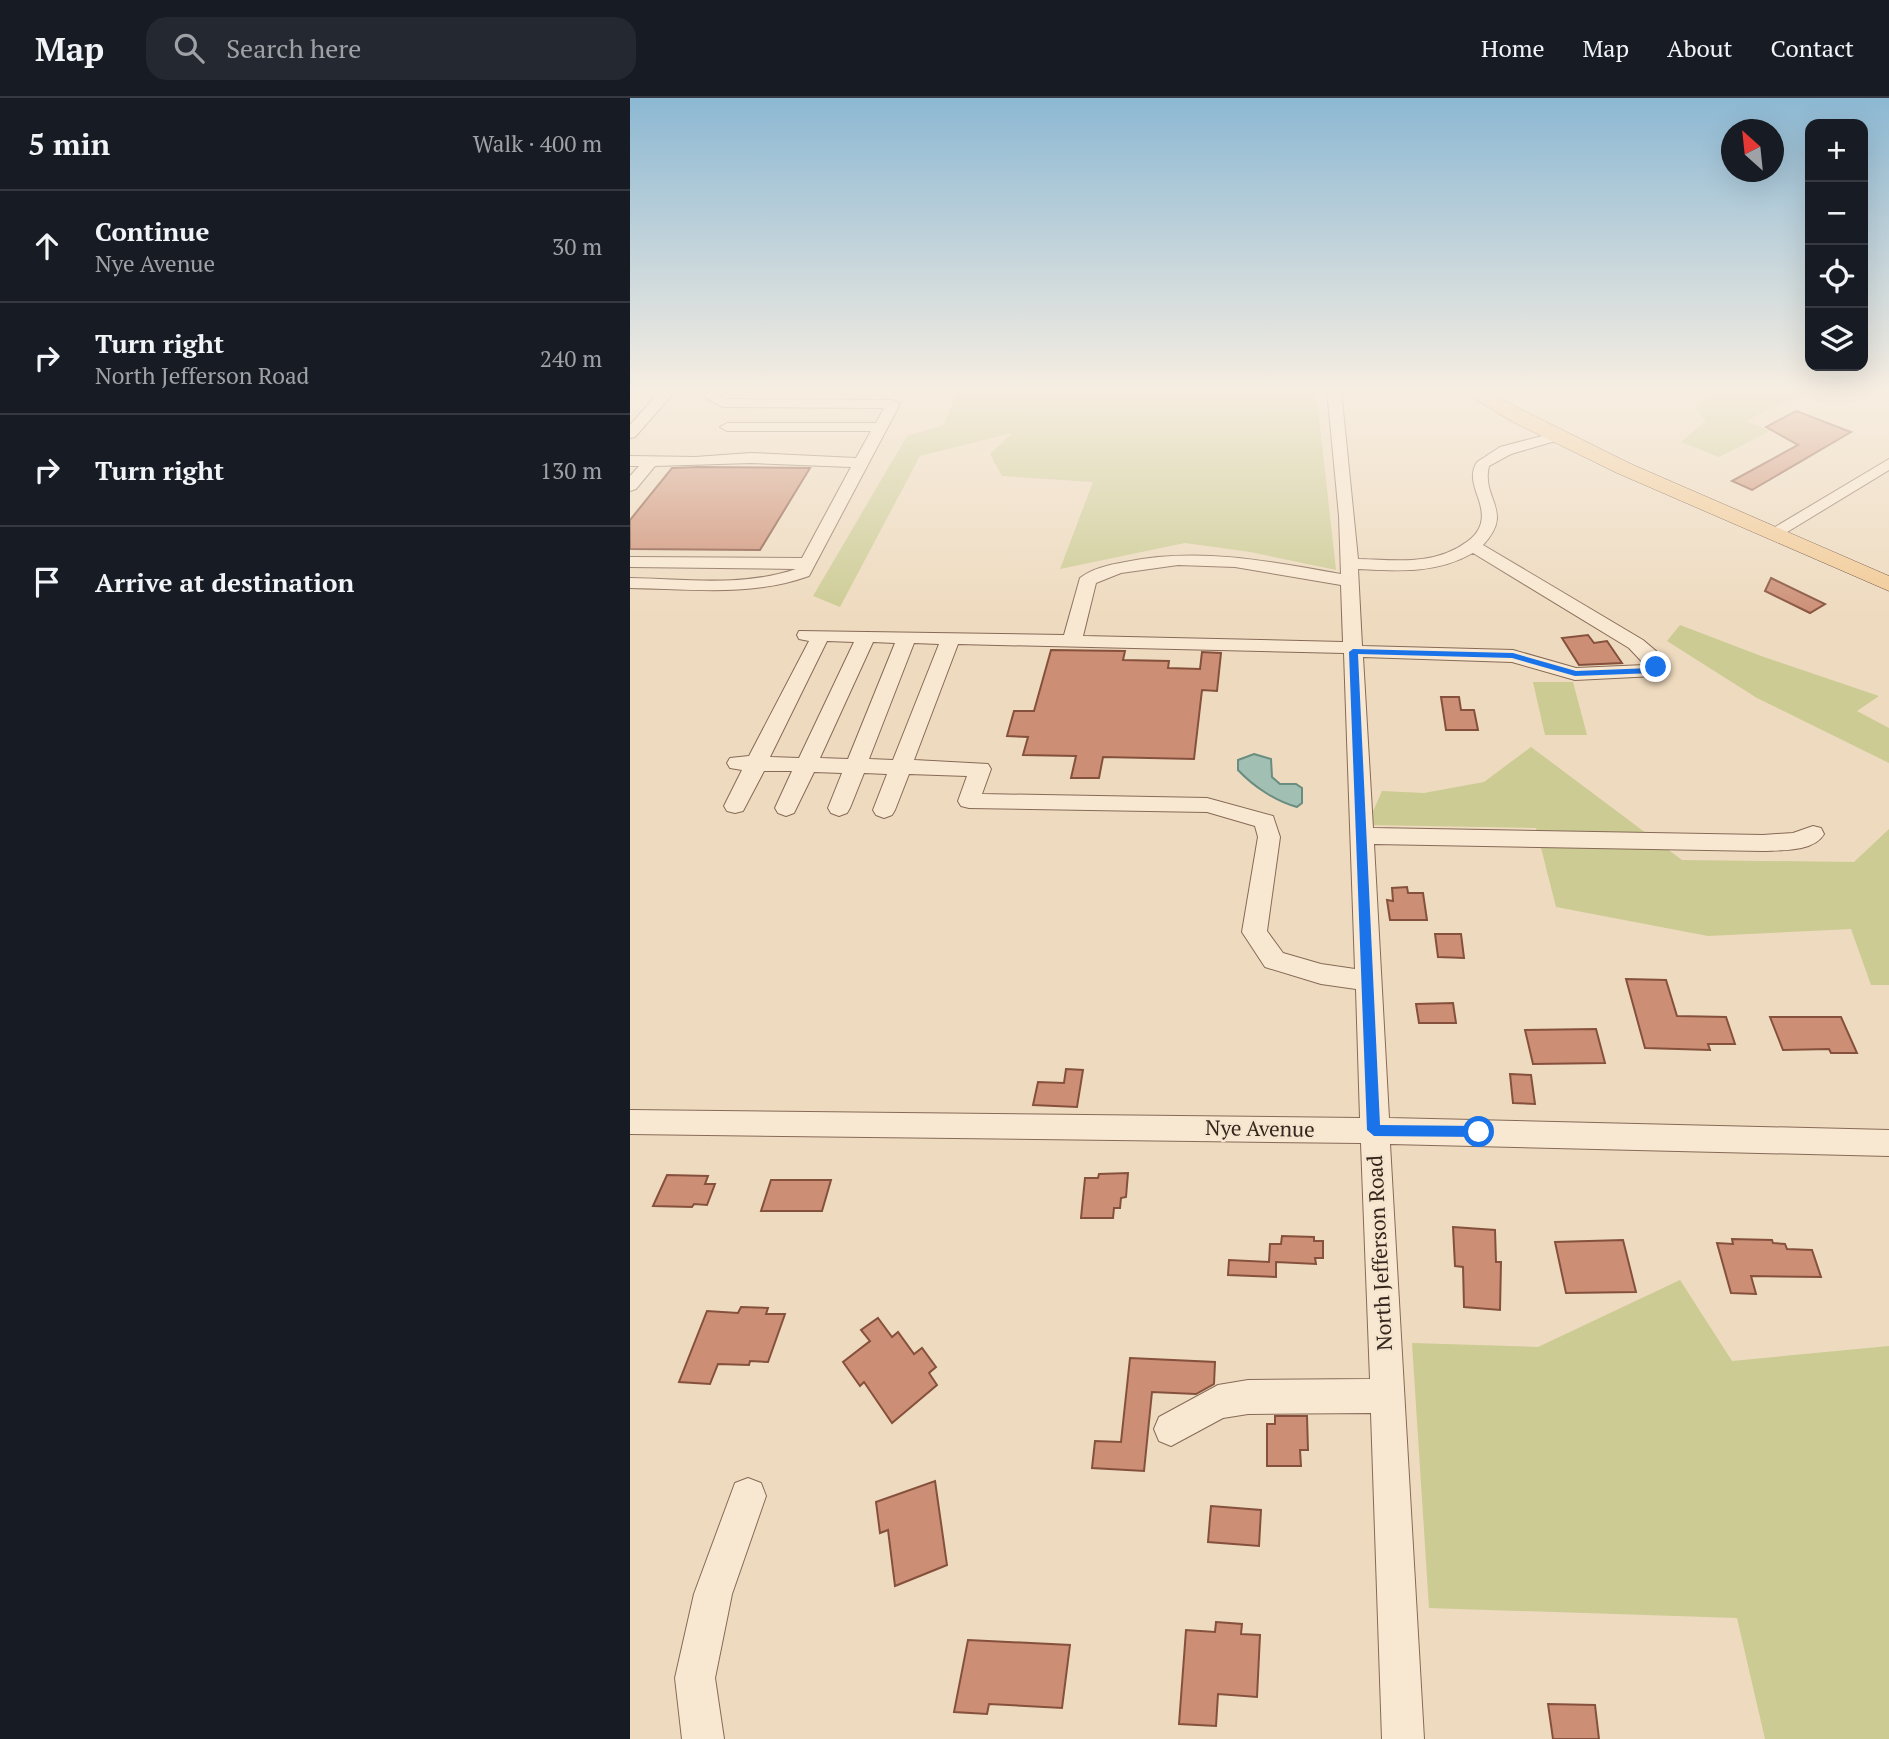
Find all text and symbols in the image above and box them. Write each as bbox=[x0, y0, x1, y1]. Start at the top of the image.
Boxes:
search box bbox=[146, 17, 636, 80]
text: Map bbox=[35, 27, 104, 70]
icon: search bbox=[170, 29, 208, 67]
text: Search here bbox=[226, 31, 361, 65]
text: Home bbox=[1481, 32, 1545, 64]
text: Map bbox=[1583, 32, 1629, 64]
text: About bbox=[1667, 32, 1733, 64]
text: Contact bbox=[1771, 32, 1854, 64]
north arrow bbox=[1721, 119, 1784, 182]
map controls bbox=[1805, 119, 1868, 371]
button: + bbox=[1805, 119, 1868, 182]
text: 5 min bbox=[28, 124, 110, 164]
text: Walk · 400 m bbox=[473, 128, 602, 159]
button: − bbox=[1805, 182, 1868, 245]
text: Continue bbox=[95, 214, 209, 248]
icon: ahead bbox=[28, 227, 66, 265]
text: 30 m bbox=[552, 231, 602, 262]
button: locate bbox=[1805, 245, 1868, 308]
text: Nye Avenue bbox=[95, 248, 215, 279]
button: layers bbox=[1805, 308, 1868, 371]
text: Turn right bbox=[95, 326, 224, 360]
icon: right bbox=[28, 339, 66, 377]
text: 240 m bbox=[540, 343, 602, 374]
text: North Jefferson Road bbox=[95, 360, 309, 391]
icon: right bbox=[28, 451, 66, 489]
text: Turn right bbox=[95, 453, 224, 487]
text: 130 m bbox=[540, 455, 602, 486]
icon: arrive bbox=[28, 563, 66, 601]
text: Arrive at destination bbox=[95, 565, 354, 599]
route end bbox=[1640, 651, 1671, 682]
street label: Nye Avenue bbox=[1205, 1113, 1315, 1143]
route start bbox=[1463, 1116, 1494, 1147]
street label: North Jefferson Road bbox=[1360, 1154, 1398, 1352]

